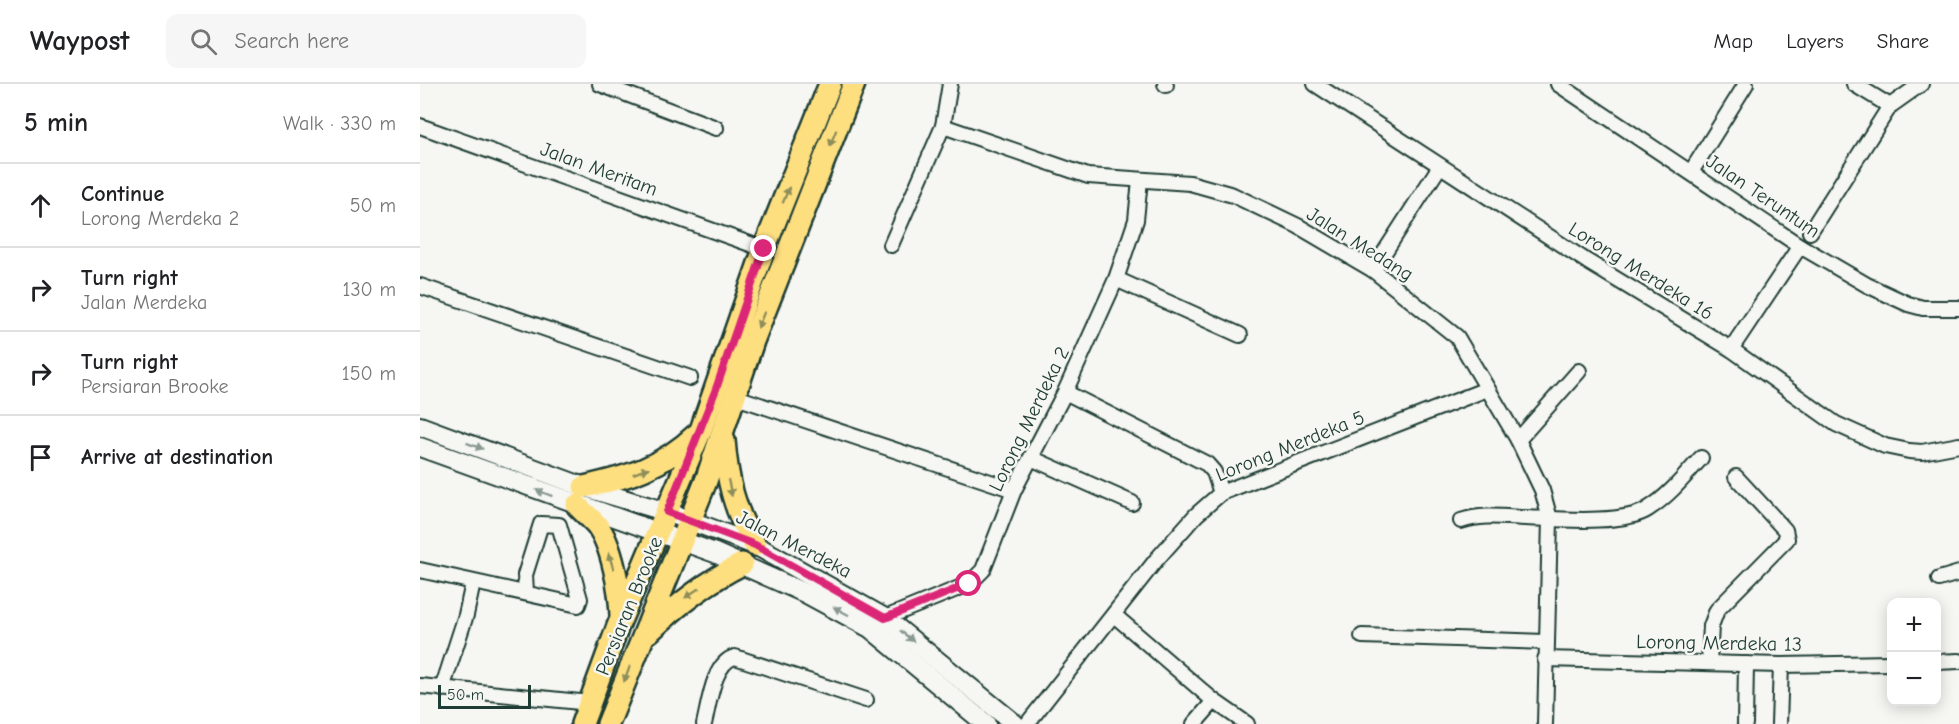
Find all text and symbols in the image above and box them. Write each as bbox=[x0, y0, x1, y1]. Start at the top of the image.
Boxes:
search box bbox=[166, 14, 586, 68]
text: Waypost bbox=[30, 25, 130, 57]
icon: search bbox=[187, 25, 220, 58]
text: Search here bbox=[235, 28, 349, 54]
text: Map bbox=[1714, 29, 1753, 53]
text: Layers bbox=[1786, 29, 1844, 53]
text: Share bbox=[1877, 29, 1929, 53]
text: 5 min bbox=[24, 108, 88, 138]
text: Walk · 330 m bbox=[283, 112, 396, 135]
one-way arrow bbox=[828, 130, 838, 148]
street label: Jalan Meritam bbox=[537, 137, 661, 201]
street label: Jalan Teruntum bbox=[1702, 149, 1824, 243]
text: Continue bbox=[81, 181, 164, 207]
one-way arrow bbox=[781, 185, 791, 203]
icon: ahead bbox=[24, 189, 57, 222]
text: 50 m bbox=[350, 194, 396, 217]
street label: Jalan Medang bbox=[1302, 202, 1418, 286]
text: Lorong Merdeka 2 bbox=[81, 207, 239, 230]
street label: Lorong Merdeka 16 bbox=[1564, 217, 1718, 325]
route end bbox=[750, 235, 776, 261]
text: Turn right bbox=[81, 265, 178, 291]
icon: right bbox=[24, 273, 57, 306]
text: 130 m bbox=[343, 278, 396, 301]
text: Jalan Merdeka bbox=[81, 291, 207, 314]
one-way arrow bbox=[756, 311, 765, 329]
street label: Lorong Merdeka 2 bbox=[984, 343, 1074, 495]
text: Turn right bbox=[81, 349, 178, 375]
icon: right bbox=[24, 357, 57, 390]
text: 150 m bbox=[342, 362, 396, 385]
text: Persiaran Brooke bbox=[81, 375, 229, 398]
street label: Lorong Merdeka 5 bbox=[1212, 406, 1368, 486]
icon: arrive bbox=[24, 441, 57, 474]
one-way arrow bbox=[466, 442, 484, 452]
text: Arrive at destination bbox=[81, 444, 273, 470]
one-way arrow bbox=[632, 466, 650, 476]
one-way arrow bbox=[725, 479, 735, 498]
one-way arrow bbox=[535, 488, 553, 497]
street label: Jalan Merdeka bbox=[733, 505, 855, 583]
street label: Persiaran Brooke bbox=[591, 533, 667, 679]
one-way arrow bbox=[606, 552, 615, 570]
route start bbox=[955, 570, 981, 596]
one-way arrow bbox=[684, 588, 700, 599]
map controls bbox=[1887, 598, 1941, 706]
button: + bbox=[1887, 598, 1941, 652]
one-way arrow bbox=[832, 606, 849, 616]
one-way arrow bbox=[899, 629, 915, 642]
street label: Lorong Merdeka 13 bbox=[1636, 630, 1802, 656]
button: − bbox=[1887, 652, 1941, 706]
one-way arrow bbox=[622, 666, 632, 684]
scale bar bbox=[438, 682, 531, 710]
text: 50 m bbox=[447, 686, 484, 704]

